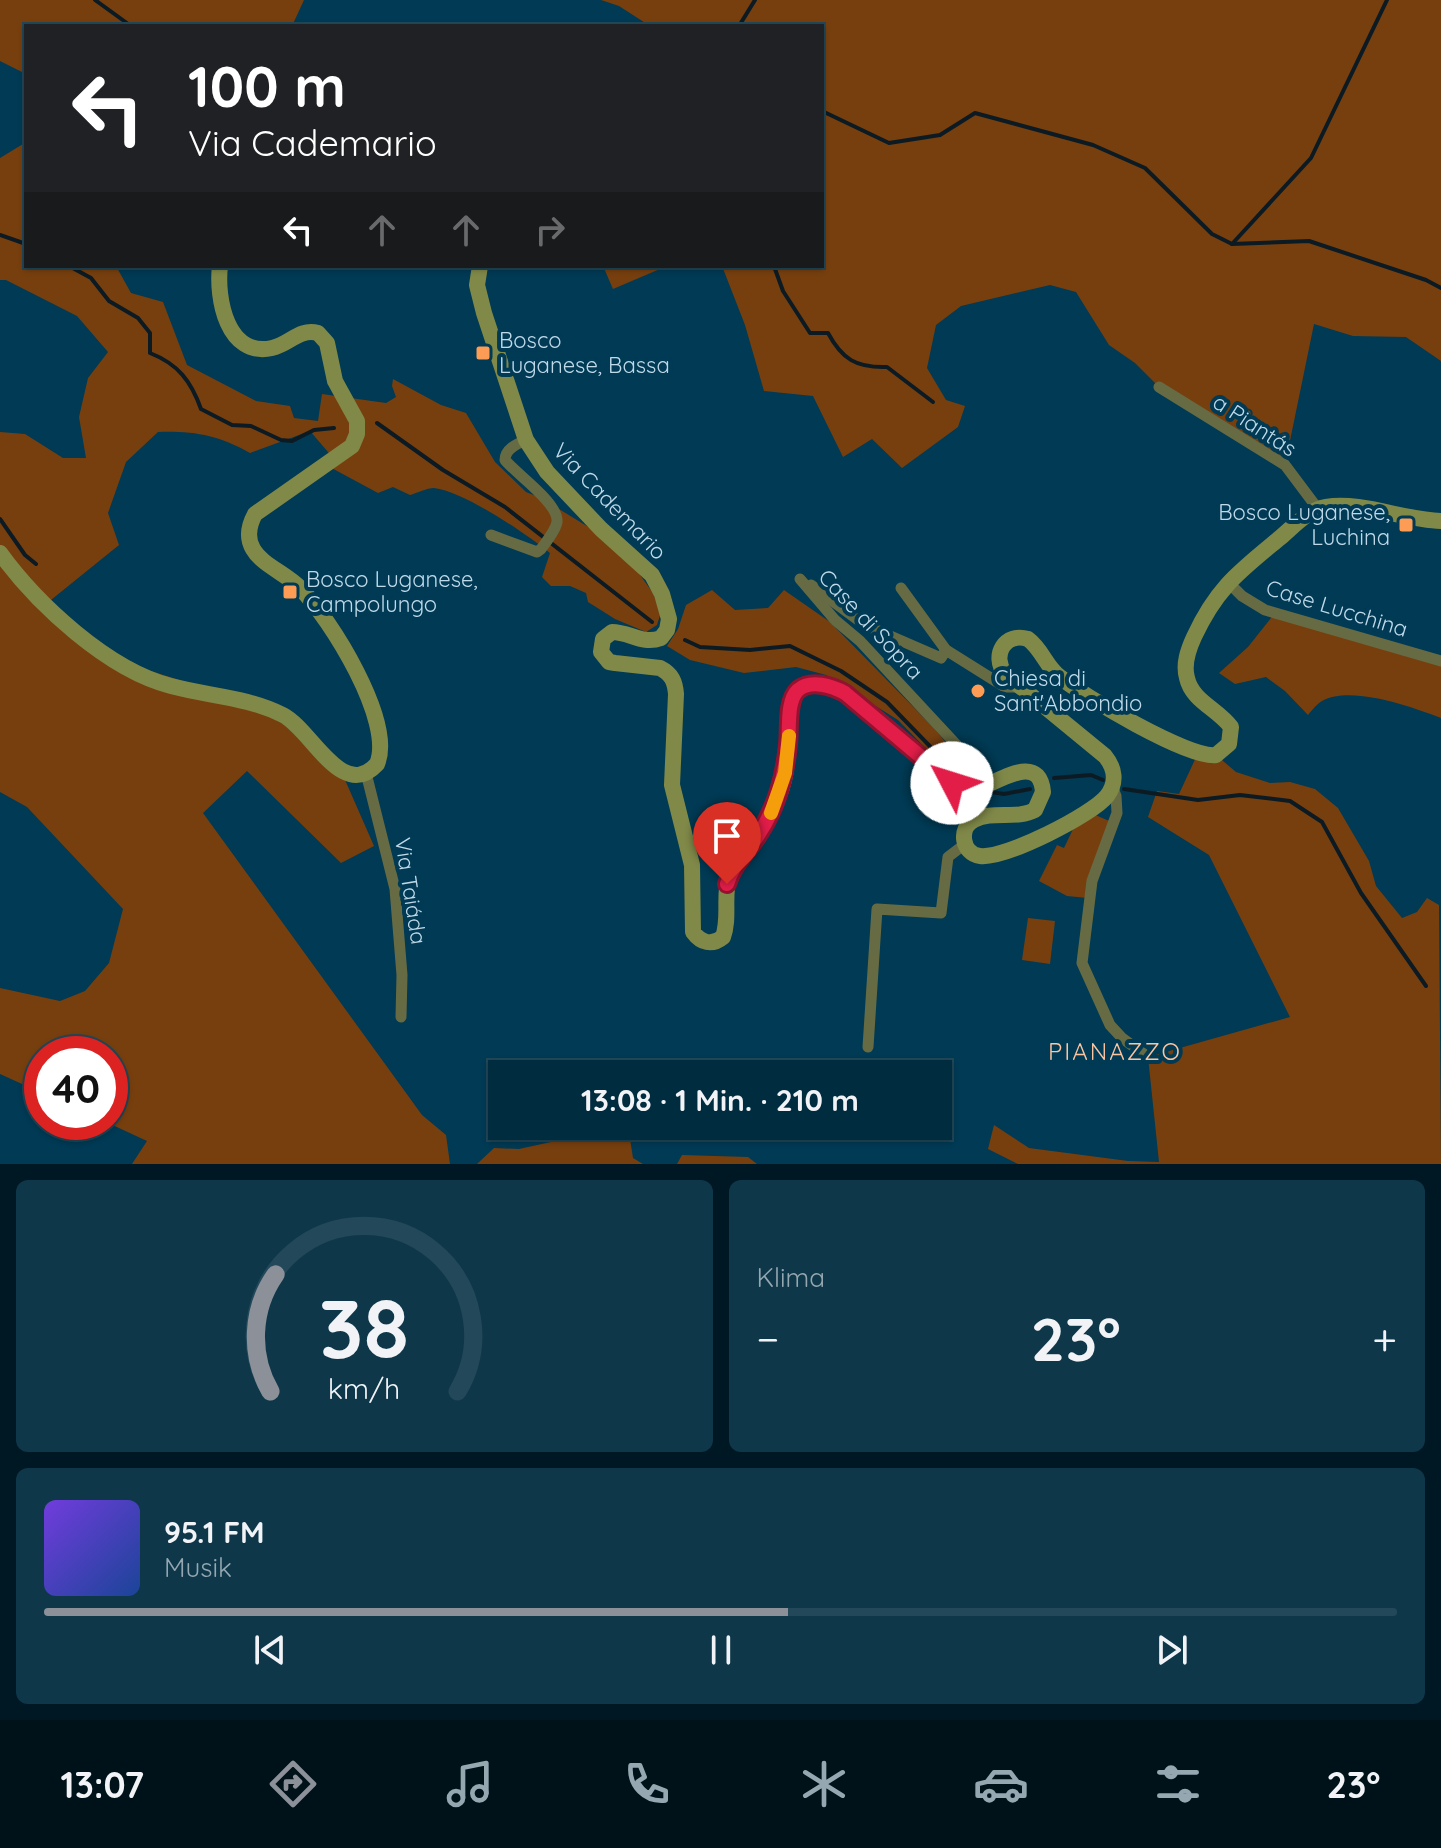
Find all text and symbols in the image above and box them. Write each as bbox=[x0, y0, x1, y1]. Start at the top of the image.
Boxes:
text: 100 m bbox=[188, 51, 346, 121]
icon: left bbox=[56, 56, 160, 160]
text: Via Cademario bbox=[188, 120, 437, 165]
icon: left bbox=[276, 208, 320, 252]
icon: ahead bbox=[360, 208, 404, 252]
icon: ahead bbox=[444, 208, 488, 252]
icon: right bbox=[528, 208, 572, 252]
place label: Bosco Luganese, Bassa bbox=[499, 326, 670, 379]
marker: Bosco Luganese, Bassa bbox=[474, 344, 492, 362]
street label: a Piantás bbox=[1208, 388, 1302, 462]
street label: Via Cademario bbox=[547, 437, 673, 565]
place label: Bosco Luganese, Luchina bbox=[1218, 498, 1390, 551]
marker: Bosco Luganese, Luchina bbox=[1397, 516, 1415, 534]
street label: Case di Sopra bbox=[813, 563, 929, 685]
place label: Bosco Luganese, Campolungo bbox=[306, 565, 478, 618]
street label: Case Lucchina bbox=[1263, 573, 1411, 643]
marker: Bosco Luganese, Campolungo bbox=[281, 583, 299, 601]
place label: Chiesa di Sant'Abbondio bbox=[994, 664, 1142, 717]
marker: Chiesa di Sant'Abbondio bbox=[969, 682, 987, 700]
position arrow bbox=[910, 741, 994, 825]
pin bbox=[693, 802, 761, 884]
icon: arrive bbox=[705, 814, 749, 858]
street label: Via Taiáda bbox=[389, 836, 433, 946]
speed limit sign: 40 bbox=[24, 1036, 128, 1140]
district label: PIANAZZO bbox=[1048, 1036, 1182, 1066]
text: 13:08 · 1 Min. · 210 m bbox=[581, 1081, 859, 1119]
text: Klima bbox=[757, 1261, 825, 1294]
text: 38 bbox=[319, 1275, 409, 1379]
text: 23° bbox=[1031, 1301, 1121, 1376]
text: − bbox=[757, 1311, 779, 1366]
text: + bbox=[1372, 1311, 1397, 1366]
text: km/h bbox=[328, 1370, 401, 1406]
text: 95.1 FM bbox=[164, 1513, 265, 1551]
text: Musik bbox=[164, 1551, 232, 1584]
icon: previous bbox=[248, 1628, 292, 1672]
icon: pause bbox=[699, 1628, 743, 1672]
icon: next bbox=[1150, 1628, 1194, 1672]
icon: directions bbox=[265, 1756, 321, 1812]
icon: music bbox=[442, 1756, 498, 1812]
icon: phone bbox=[619, 1756, 675, 1812]
icon: climate bbox=[796, 1756, 852, 1812]
icon: car bbox=[973, 1756, 1029, 1812]
icon: filters bbox=[1150, 1756, 1206, 1812]
text: 13:07 bbox=[60, 1762, 144, 1807]
text: 23° bbox=[1327, 1762, 1380, 1807]

